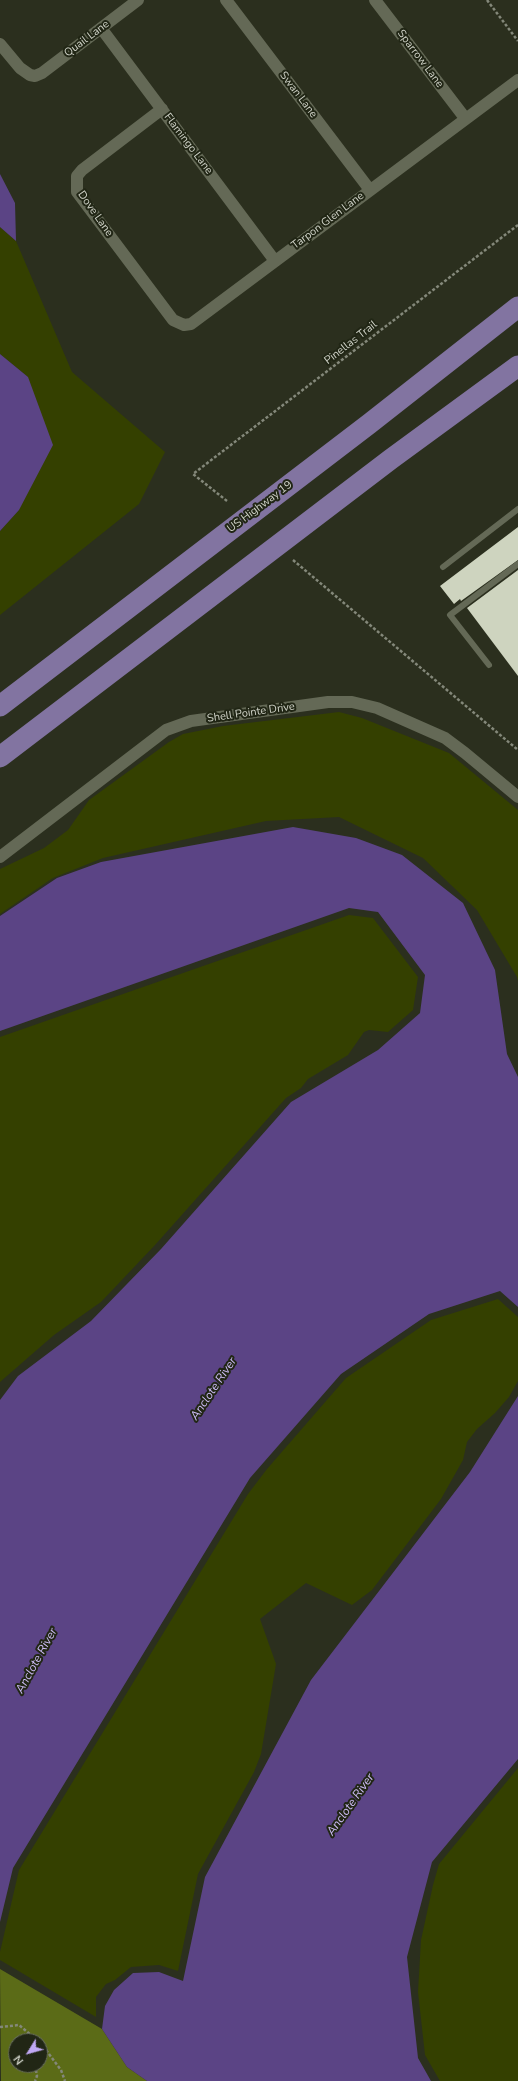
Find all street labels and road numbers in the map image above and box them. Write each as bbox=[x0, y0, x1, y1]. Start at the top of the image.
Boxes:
street label: Quail Lane bbox=[62, 18, 112, 60]
street label: Sparrow Lane bbox=[394, 28, 446, 90]
street label: Swan Lane bbox=[276, 69, 320, 121]
street label: Flamingo Lane bbox=[161, 111, 215, 177]
street label: Dove Lane bbox=[75, 189, 115, 239]
street label: Tarpon Glen Lane bbox=[289, 189, 367, 253]
street label: Pinellas Trail bbox=[322, 318, 380, 368]
street label: US Highway 19 bbox=[225, 478, 295, 536]
street label: Shell Pointe Drive bbox=[206, 700, 296, 726]

